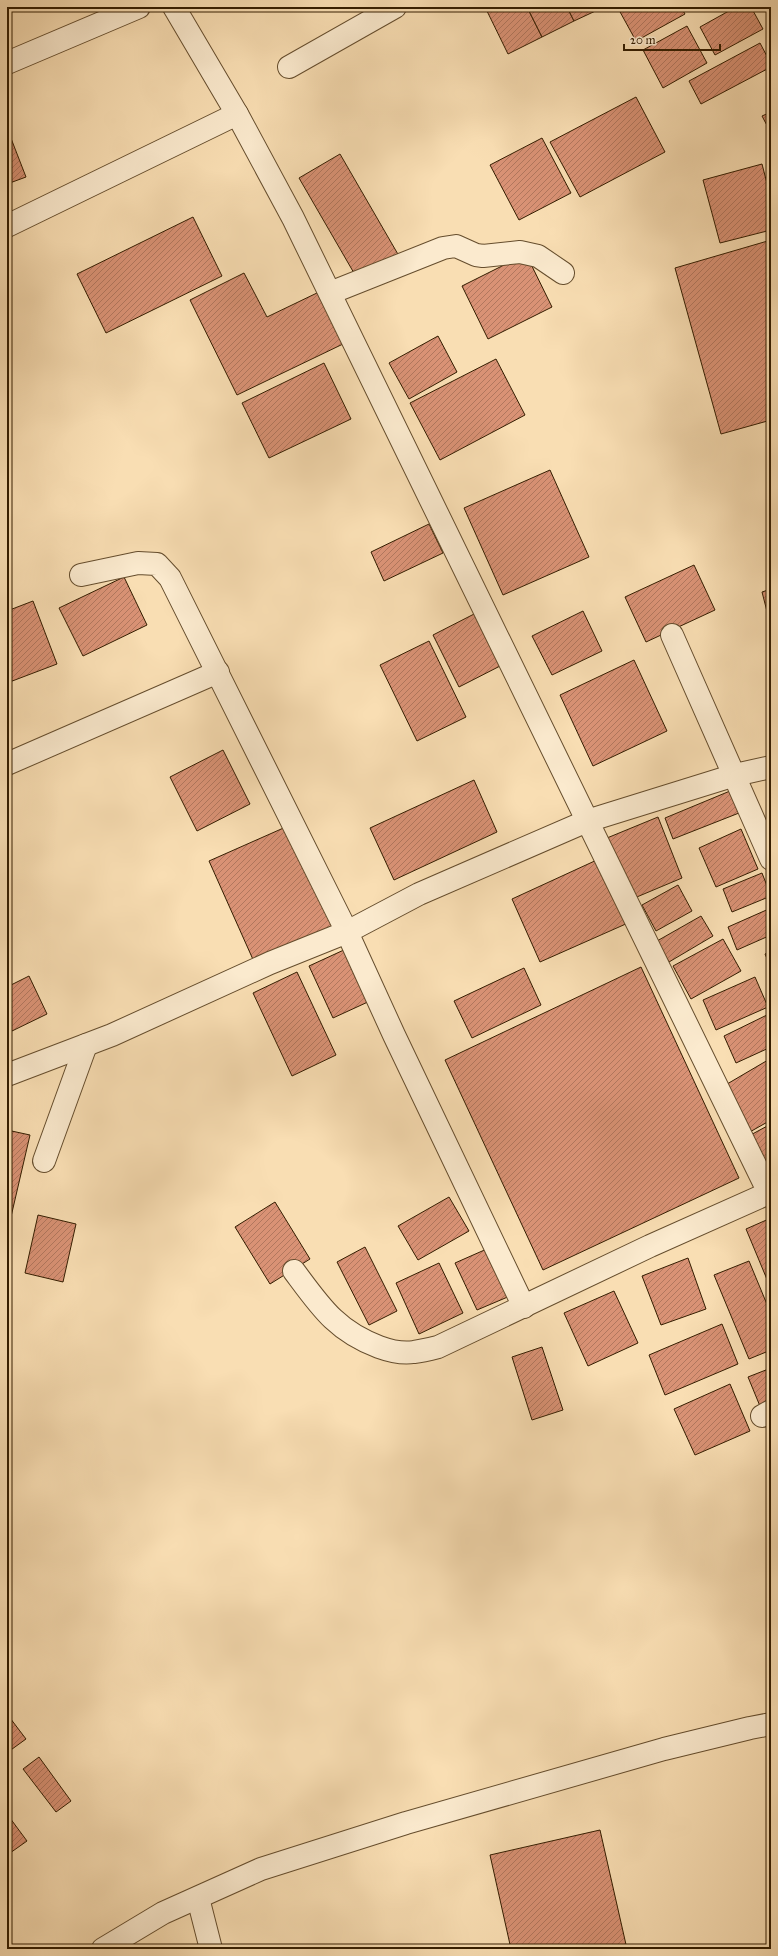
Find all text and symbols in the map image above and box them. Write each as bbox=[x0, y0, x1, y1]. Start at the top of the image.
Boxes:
scale bar bbox=[624, 26, 720, 52]
text: 20 m bbox=[630, 33, 656, 47]

